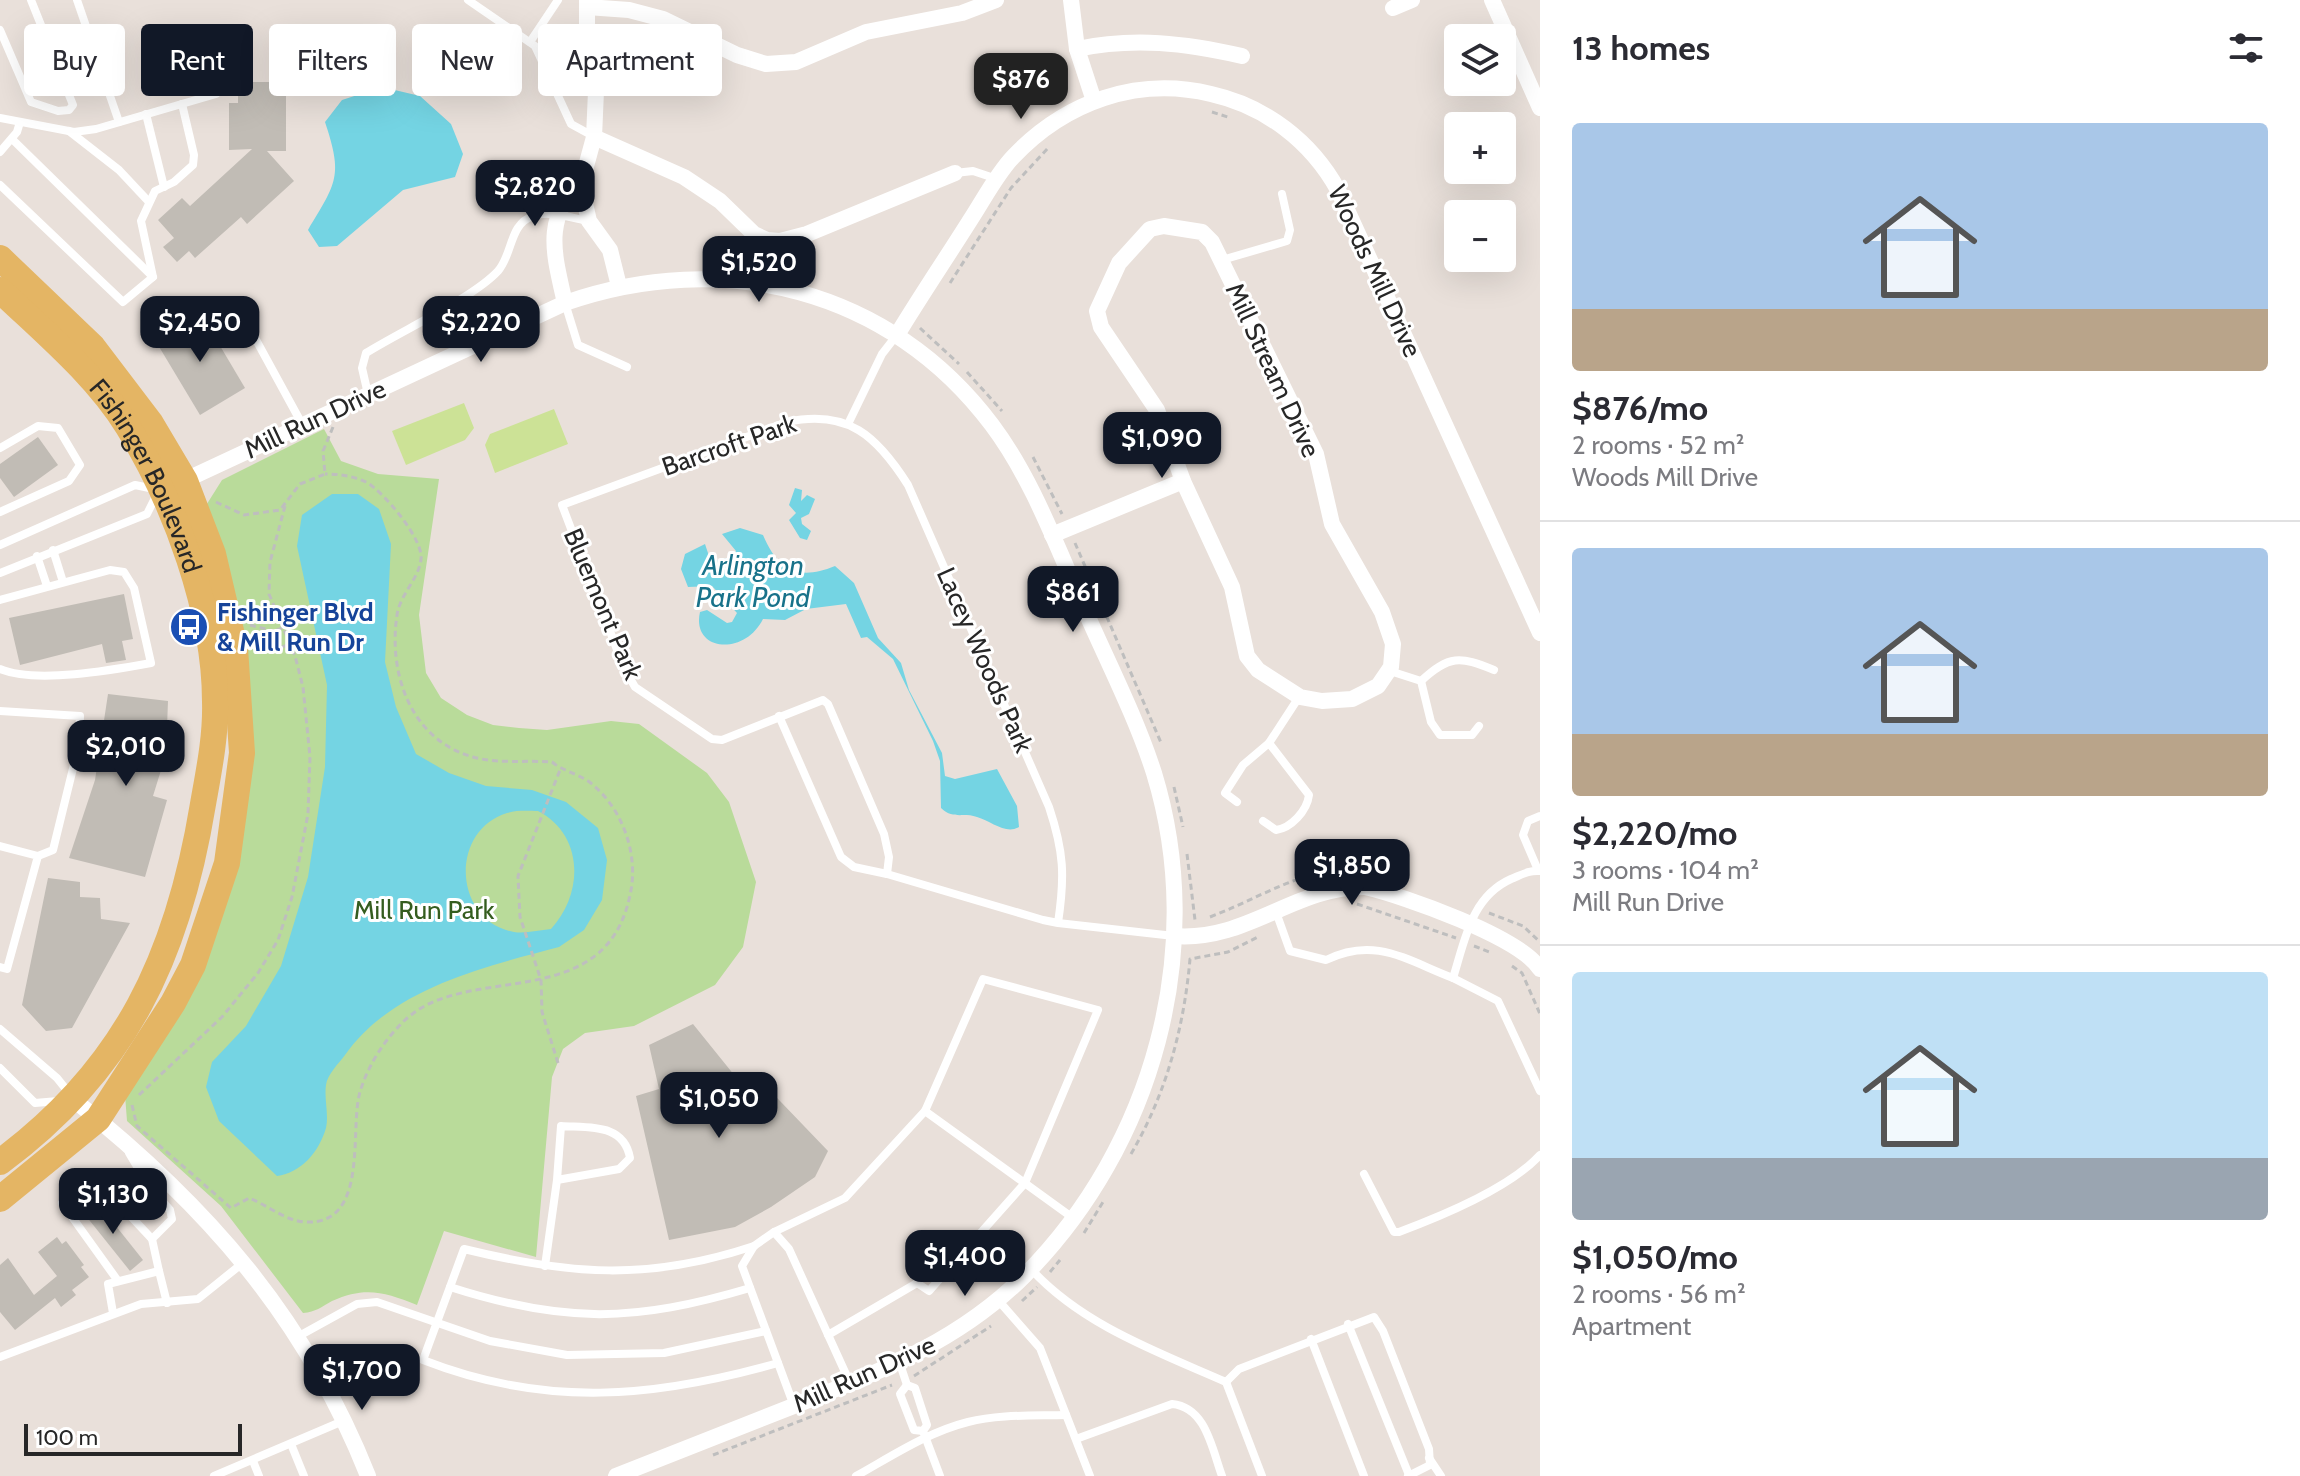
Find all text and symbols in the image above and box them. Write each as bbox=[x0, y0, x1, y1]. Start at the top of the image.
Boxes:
chip: Buy bbox=[24, 24, 125, 96]
chip: Rent bbox=[141, 24, 253, 96]
chip: Filters bbox=[269, 24, 396, 96]
chip: New bbox=[412, 24, 522, 96]
chip: Apartment bbox=[538, 24, 722, 96]
map controls bbox=[1444, 24, 1516, 272]
button: layers bbox=[1444, 24, 1516, 96]
icon: filters bbox=[2224, 26, 2268, 70]
text: 13 homes bbox=[1572, 27, 1710, 69]
pin: $876 bbox=[974, 53, 1068, 121]
text: $876 bbox=[992, 63, 1050, 95]
button: + bbox=[1444, 112, 1516, 184]
pin: $2,820 bbox=[470, 160, 600, 228]
text: $2,820 bbox=[494, 170, 576, 202]
icon: home bbox=[1848, 175, 1992, 319]
street label: Woods Mill Drive bbox=[1321, 180, 1429, 362]
button: − bbox=[1444, 200, 1516, 272]
pin: $1,520 bbox=[694, 236, 824, 304]
text: $1,520 bbox=[721, 246, 797, 278]
street label: Mill Stream Drive bbox=[1219, 278, 1327, 462]
pin: $2,450 bbox=[135, 296, 265, 364]
pin: $2,220 bbox=[416, 296, 546, 364]
text: $2,450 bbox=[158, 306, 242, 338]
text: $2,220 bbox=[441, 306, 521, 338]
street label: Fishinger Boulevard bbox=[83, 372, 208, 577]
street label: Mill Run Drive bbox=[239, 372, 391, 466]
text: $876/mo bbox=[1572, 387, 1708, 429]
street label: Barcroft Park bbox=[658, 407, 801, 483]
pin: $1,090 bbox=[1097, 412, 1227, 480]
text: $1,090 bbox=[1121, 422, 1203, 454]
text: 2 rooms · 52 m² bbox=[1572, 429, 1744, 461]
text: Woods Mill Drive bbox=[1572, 461, 1758, 493]
street label: Bluemont Park bbox=[557, 523, 649, 685]
water label: Arlington Park Pond bbox=[696, 548, 812, 614]
street label: Lacey Woods Park bbox=[930, 562, 1040, 758]
pin: $861 bbox=[1026, 566, 1120, 634]
text: $861 bbox=[1046, 576, 1101, 608]
place label: Fishinger Blvd & Mill Run Dr bbox=[217, 596, 374, 658]
icon: home bbox=[1848, 600, 1992, 744]
bus stop icon: Fishinger Blvd & Mill Run Dr bbox=[168, 606, 210, 648]
pin: $2,010 bbox=[61, 720, 191, 788]
text: $2,010 bbox=[86, 730, 166, 762]
text: $2,220/mo bbox=[1572, 812, 1737, 854]
pin: $1,850 bbox=[1287, 839, 1417, 907]
text: $1,850 bbox=[1313, 849, 1391, 881]
text: 3 rooms · 104 m² bbox=[1572, 854, 1759, 886]
text: Mill Run Drive bbox=[1572, 886, 1724, 918]
park label: Mill Run Park bbox=[354, 894, 495, 926]
icon: home bbox=[1848, 1024, 1992, 1168]
pin: $1,050 bbox=[654, 1072, 784, 1140]
text: $1,050 bbox=[678, 1082, 760, 1114]
pin: $1,130 bbox=[48, 1168, 178, 1236]
text: $1,130 bbox=[77, 1178, 149, 1210]
pin: $1,400 bbox=[900, 1230, 1030, 1298]
text: $1,050/mo bbox=[1572, 1236, 1738, 1278]
text: $1,400 bbox=[923, 1240, 1007, 1272]
text: 2 rooms · 56 m² bbox=[1572, 1278, 1746, 1310]
text: Apartment bbox=[1572, 1310, 1691, 1342]
street label: Mill Run Drive bbox=[788, 1328, 940, 1420]
pin: $1,700 bbox=[297, 1344, 427, 1412]
text: $1,700 bbox=[322, 1354, 402, 1386]
scale bar bbox=[24, 1420, 242, 1456]
text: 100 m bbox=[36, 1424, 98, 1451]

